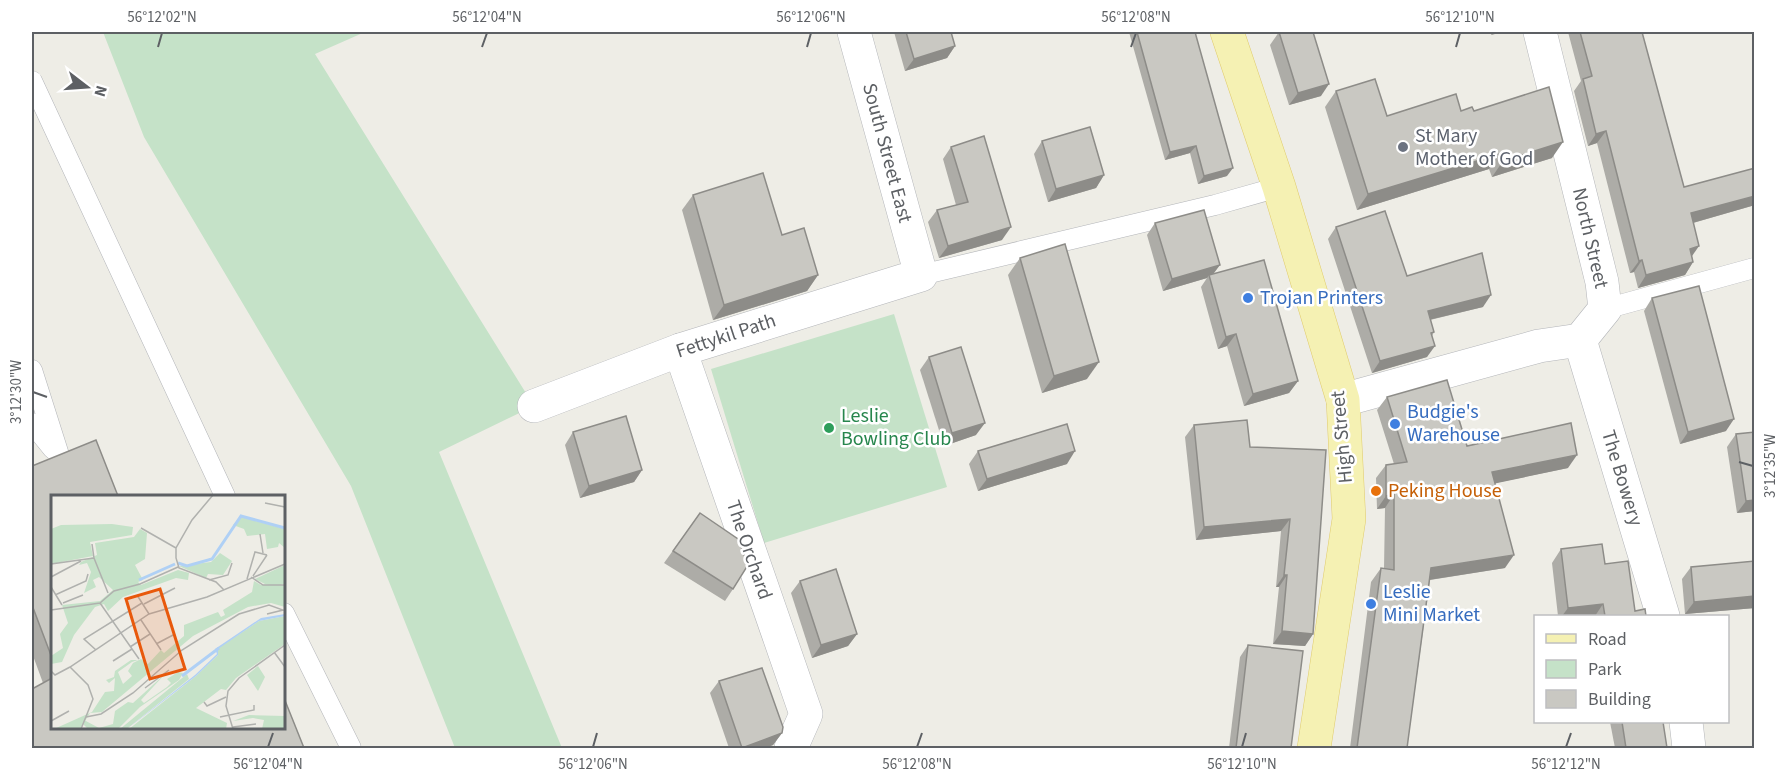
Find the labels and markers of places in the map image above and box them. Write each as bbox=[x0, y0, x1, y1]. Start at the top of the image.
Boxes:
place label: St Mary Mother of God bbox=[1415, 122, 1533, 173]
marker: St Mary Mother of God bbox=[1396, 140, 1410, 154]
place label: Trojan Printers bbox=[1260, 284, 1383, 312]
marker: Trojan Printers bbox=[1241, 291, 1255, 305]
place label: Budgie's Warehouse bbox=[1407, 398, 1500, 449]
place label: Leslie Bowling Club bbox=[841, 402, 951, 453]
marker: Budgie's Warehouse bbox=[1388, 417, 1402, 431]
marker: Leslie Bowling Club bbox=[822, 421, 836, 435]
place label: Peking House bbox=[1388, 477, 1502, 505]
marker: Peking House bbox=[1369, 484, 1383, 498]
place label: Leslie Mini Market bbox=[1383, 578, 1480, 629]
marker: Leslie Mini Market bbox=[1364, 597, 1378, 611]

